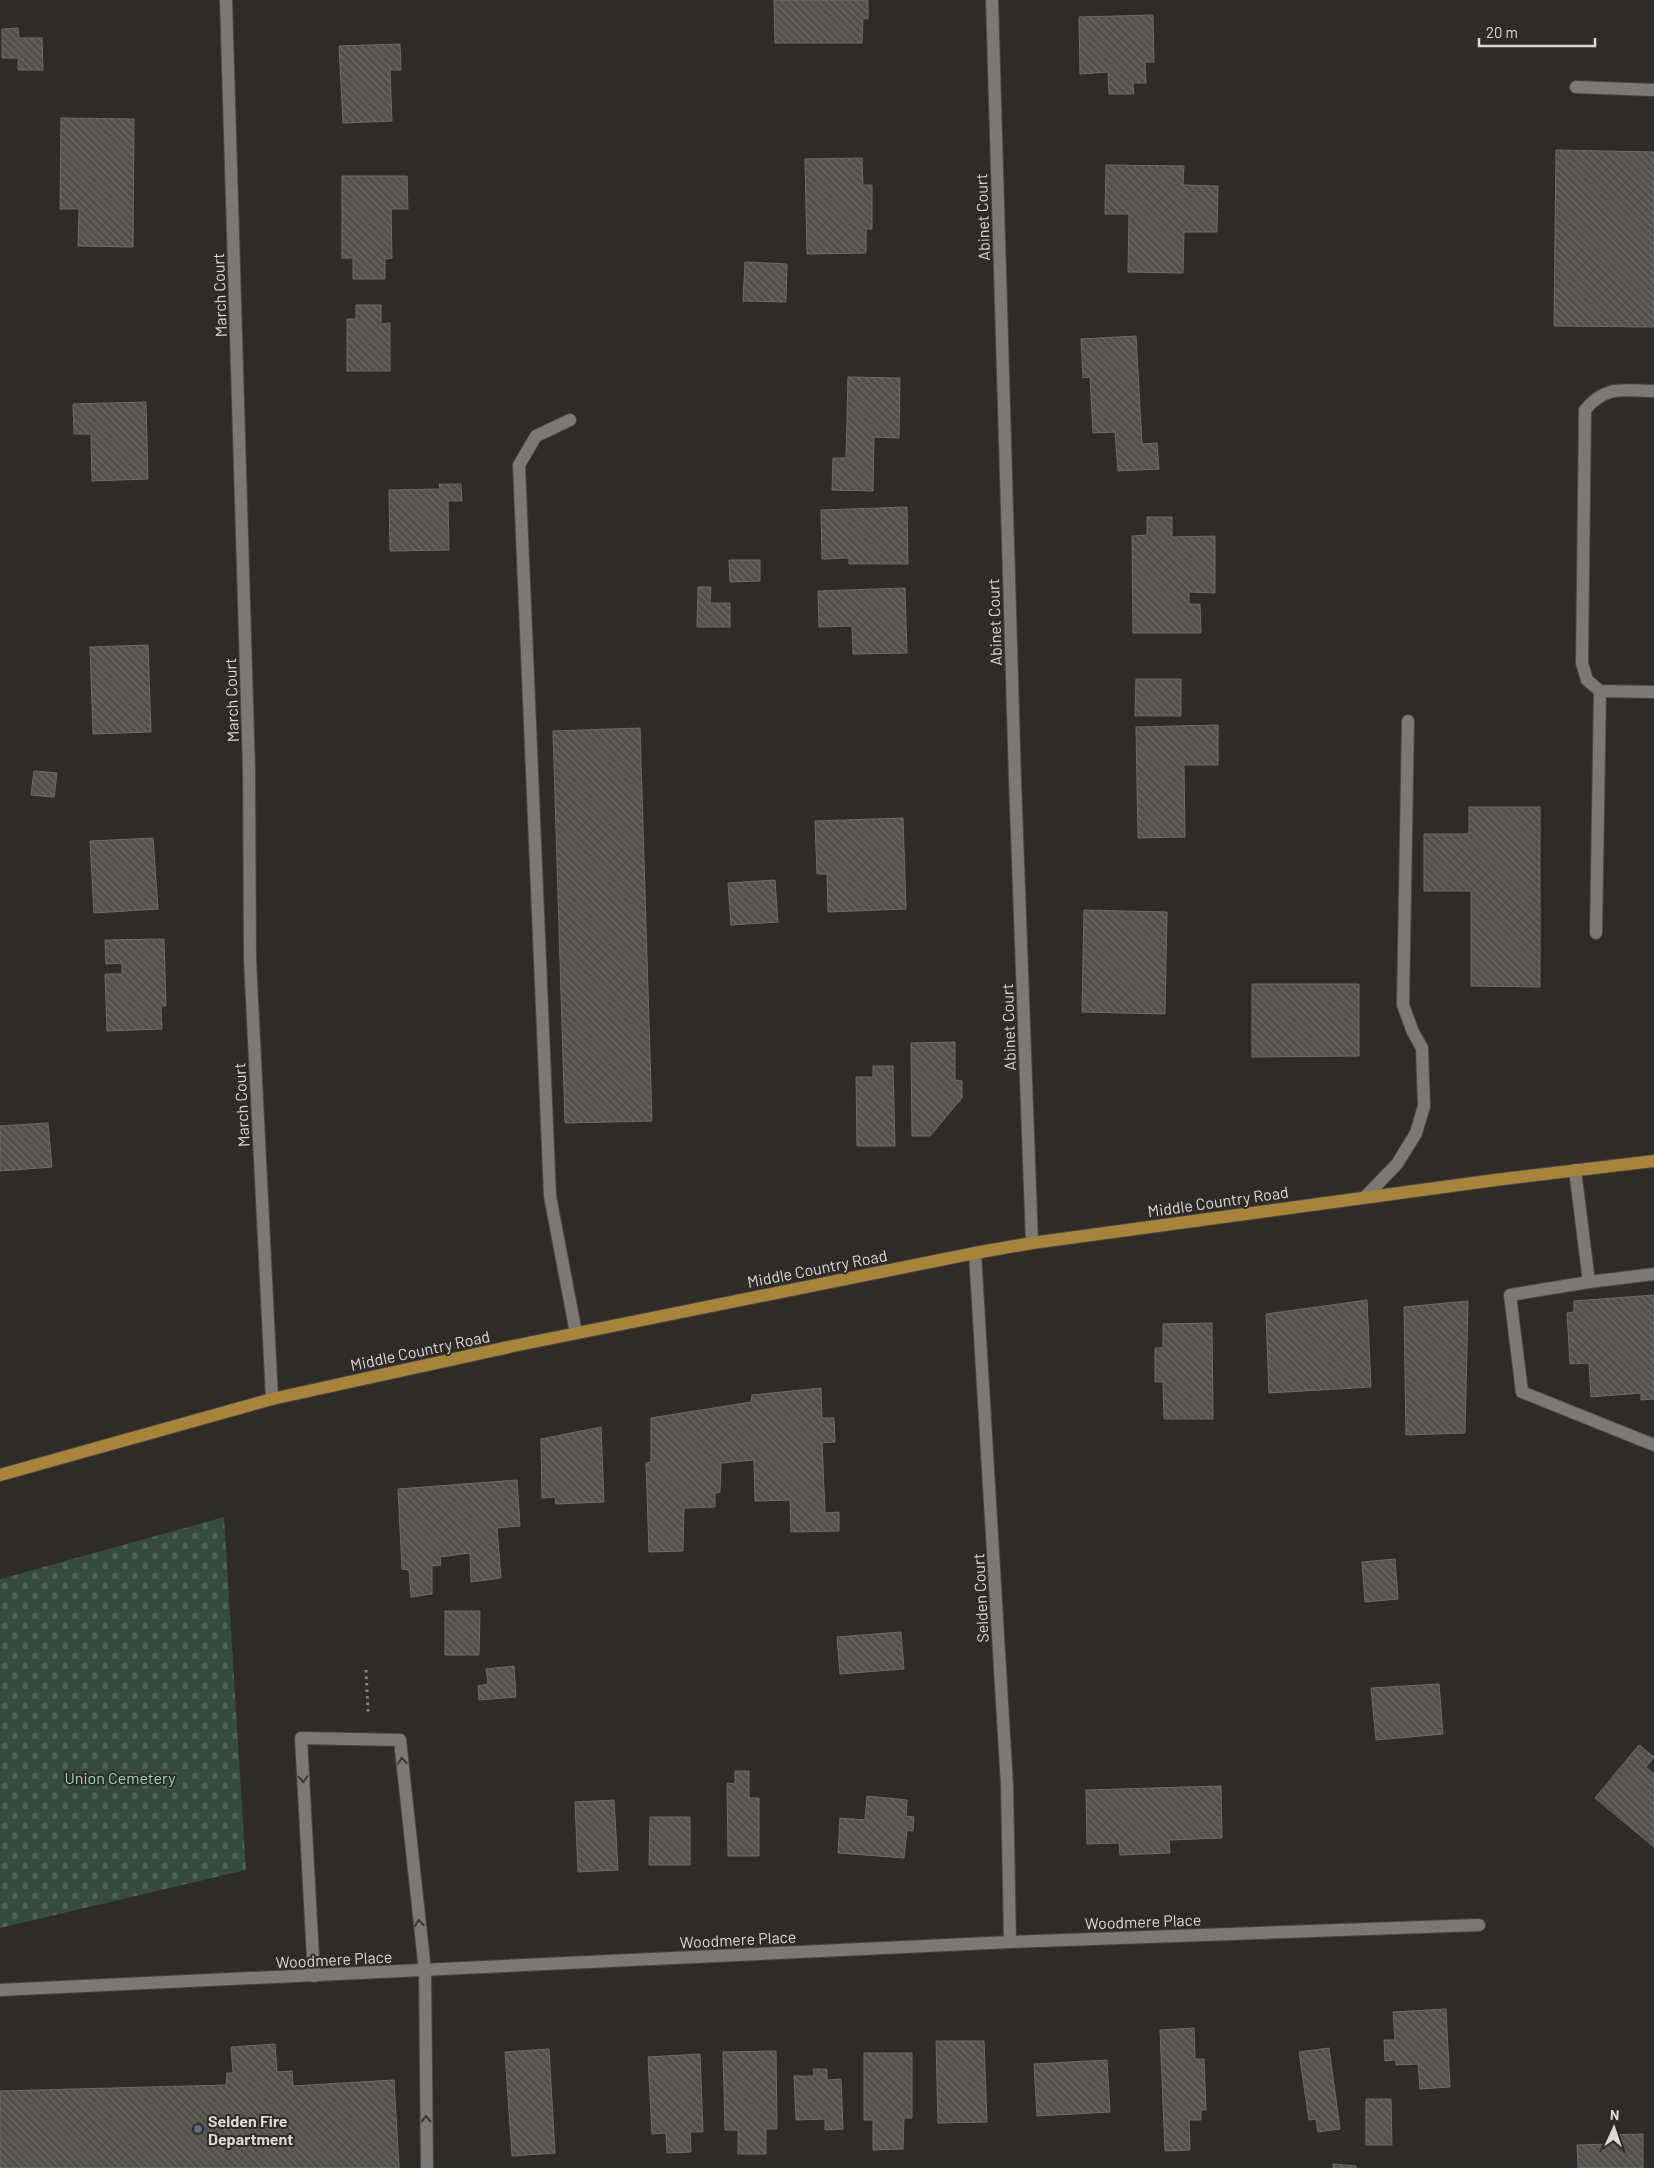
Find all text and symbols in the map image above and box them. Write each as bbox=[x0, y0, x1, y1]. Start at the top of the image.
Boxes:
scale bar bbox=[1479, 15, 1595, 47]
text: 20 m bbox=[1486, 23, 1518, 41]
street label: Abinet Court bbox=[971, 173, 993, 261]
street label: March Court bbox=[208, 253, 230, 337]
street label: Abinet Court bbox=[983, 578, 1005, 666]
street label: March Court bbox=[220, 658, 242, 742]
street label: Abinet Court bbox=[997, 983, 1019, 1071]
street label: March Court bbox=[229, 1062, 253, 1148]
street label: Middle Country Road bbox=[1146, 1182, 1290, 1220]
street label: Middle Country Road bbox=[745, 1245, 889, 1291]
street label: Middle Country Road bbox=[349, 1326, 491, 1374]
street label: Selden Court bbox=[968, 1553, 992, 1643]
one-way arrow bbox=[397, 1757, 408, 1765]
park label: Union Cemetery bbox=[64, 1768, 176, 1787]
one-way arrow bbox=[297, 1776, 308, 1784]
street label: Woodmere Place bbox=[1084, 1909, 1202, 1933]
one-way arrow bbox=[414, 1918, 425, 1926]
street label: Woodmere Place bbox=[679, 1926, 797, 1952]
street label: Woodmere Place bbox=[275, 1946, 393, 1972]
north arrow bbox=[1589, 2103, 1639, 2153]
text: N bbox=[1610, 2106, 1620, 2123]
place label: Selden Fire Department bbox=[208, 2111, 293, 2148]
one-way arrow bbox=[421, 2115, 431, 2123]
marker: Selden Fire Department bbox=[192, 2123, 204, 2135]

